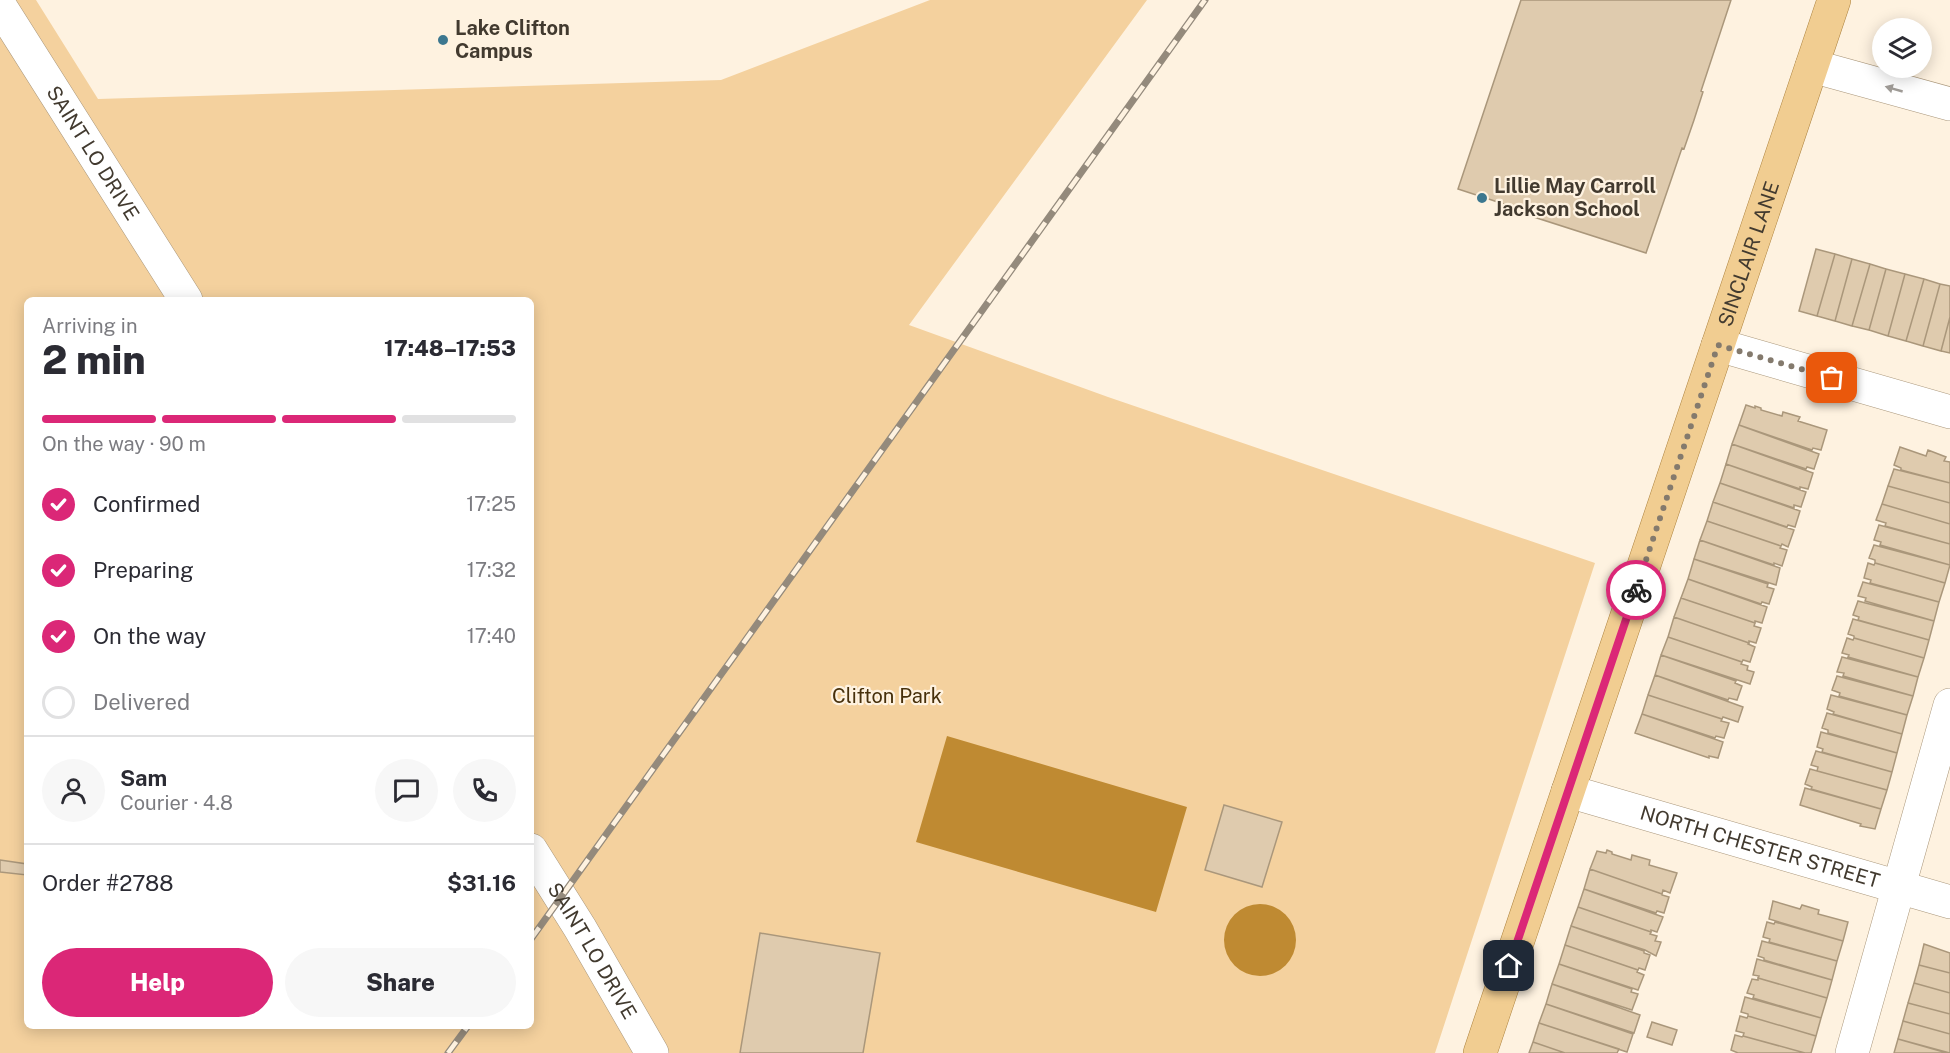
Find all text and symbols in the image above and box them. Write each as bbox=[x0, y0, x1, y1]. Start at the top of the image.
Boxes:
place label: Lake Clifton Campus bbox=[455, 16, 570, 63]
map controls bbox=[1872, 18, 1932, 78]
button: layers bbox=[1872, 18, 1932, 78]
marker: Lake Clifton Campus bbox=[436, 33, 450, 47]
street label: SAINT LO DRIVE bbox=[42, 81, 144, 225]
one-way arrow bbox=[1885, 83, 1903, 93]
place label: Lillie May Carroll Jackson School bbox=[1494, 174, 1656, 221]
street label: SINCLAIR LANE bbox=[1713, 178, 1784, 330]
marker: Lillie May Carroll Jackson School bbox=[1475, 191, 1489, 205]
text: Arriving in bbox=[42, 314, 137, 338]
text: 17:48–17:53 bbox=[384, 335, 516, 361]
text: 2 min bbox=[42, 337, 146, 383]
pin bbox=[1806, 352, 1857, 403]
icon: bag bbox=[1815, 361, 1848, 394]
text: On the way · 90 m bbox=[42, 432, 206, 456]
icon: check bbox=[42, 488, 75, 521]
text: Confirmed bbox=[93, 491, 200, 517]
text: 17:25 bbox=[466, 492, 516, 516]
icon: check bbox=[42, 554, 75, 587]
text: Preparing bbox=[93, 557, 194, 583]
text: 17:32 bbox=[467, 558, 516, 582]
courier bbox=[1606, 560, 1666, 620]
icon: bike bbox=[1620, 574, 1653, 607]
icon: check bbox=[42, 620, 75, 653]
text: On the way bbox=[93, 623, 206, 649]
text: 17:40 bbox=[467, 624, 516, 648]
park label: Clifton Park bbox=[832, 684, 942, 708]
text: Delivered bbox=[93, 689, 190, 715]
button: person bbox=[42, 759, 105, 822]
button: chat bbox=[375, 759, 438, 822]
button: phone bbox=[453, 759, 516, 822]
text: Sam bbox=[120, 765, 167, 791]
text: Courier · 4.8 bbox=[120, 791, 233, 815]
street label: NORTH CHESTER STREET bbox=[1637, 801, 1883, 893]
text: Order #2788 bbox=[42, 870, 173, 896]
text: $31.16 bbox=[447, 870, 516, 896]
street label: SAINT LO DRIVE bbox=[543, 878, 642, 1023]
pin bbox=[1483, 940, 1534, 991]
button: Help bbox=[42, 948, 273, 1017]
button: Share bbox=[285, 948, 516, 1017]
icon: home bbox=[1492, 949, 1525, 982]

